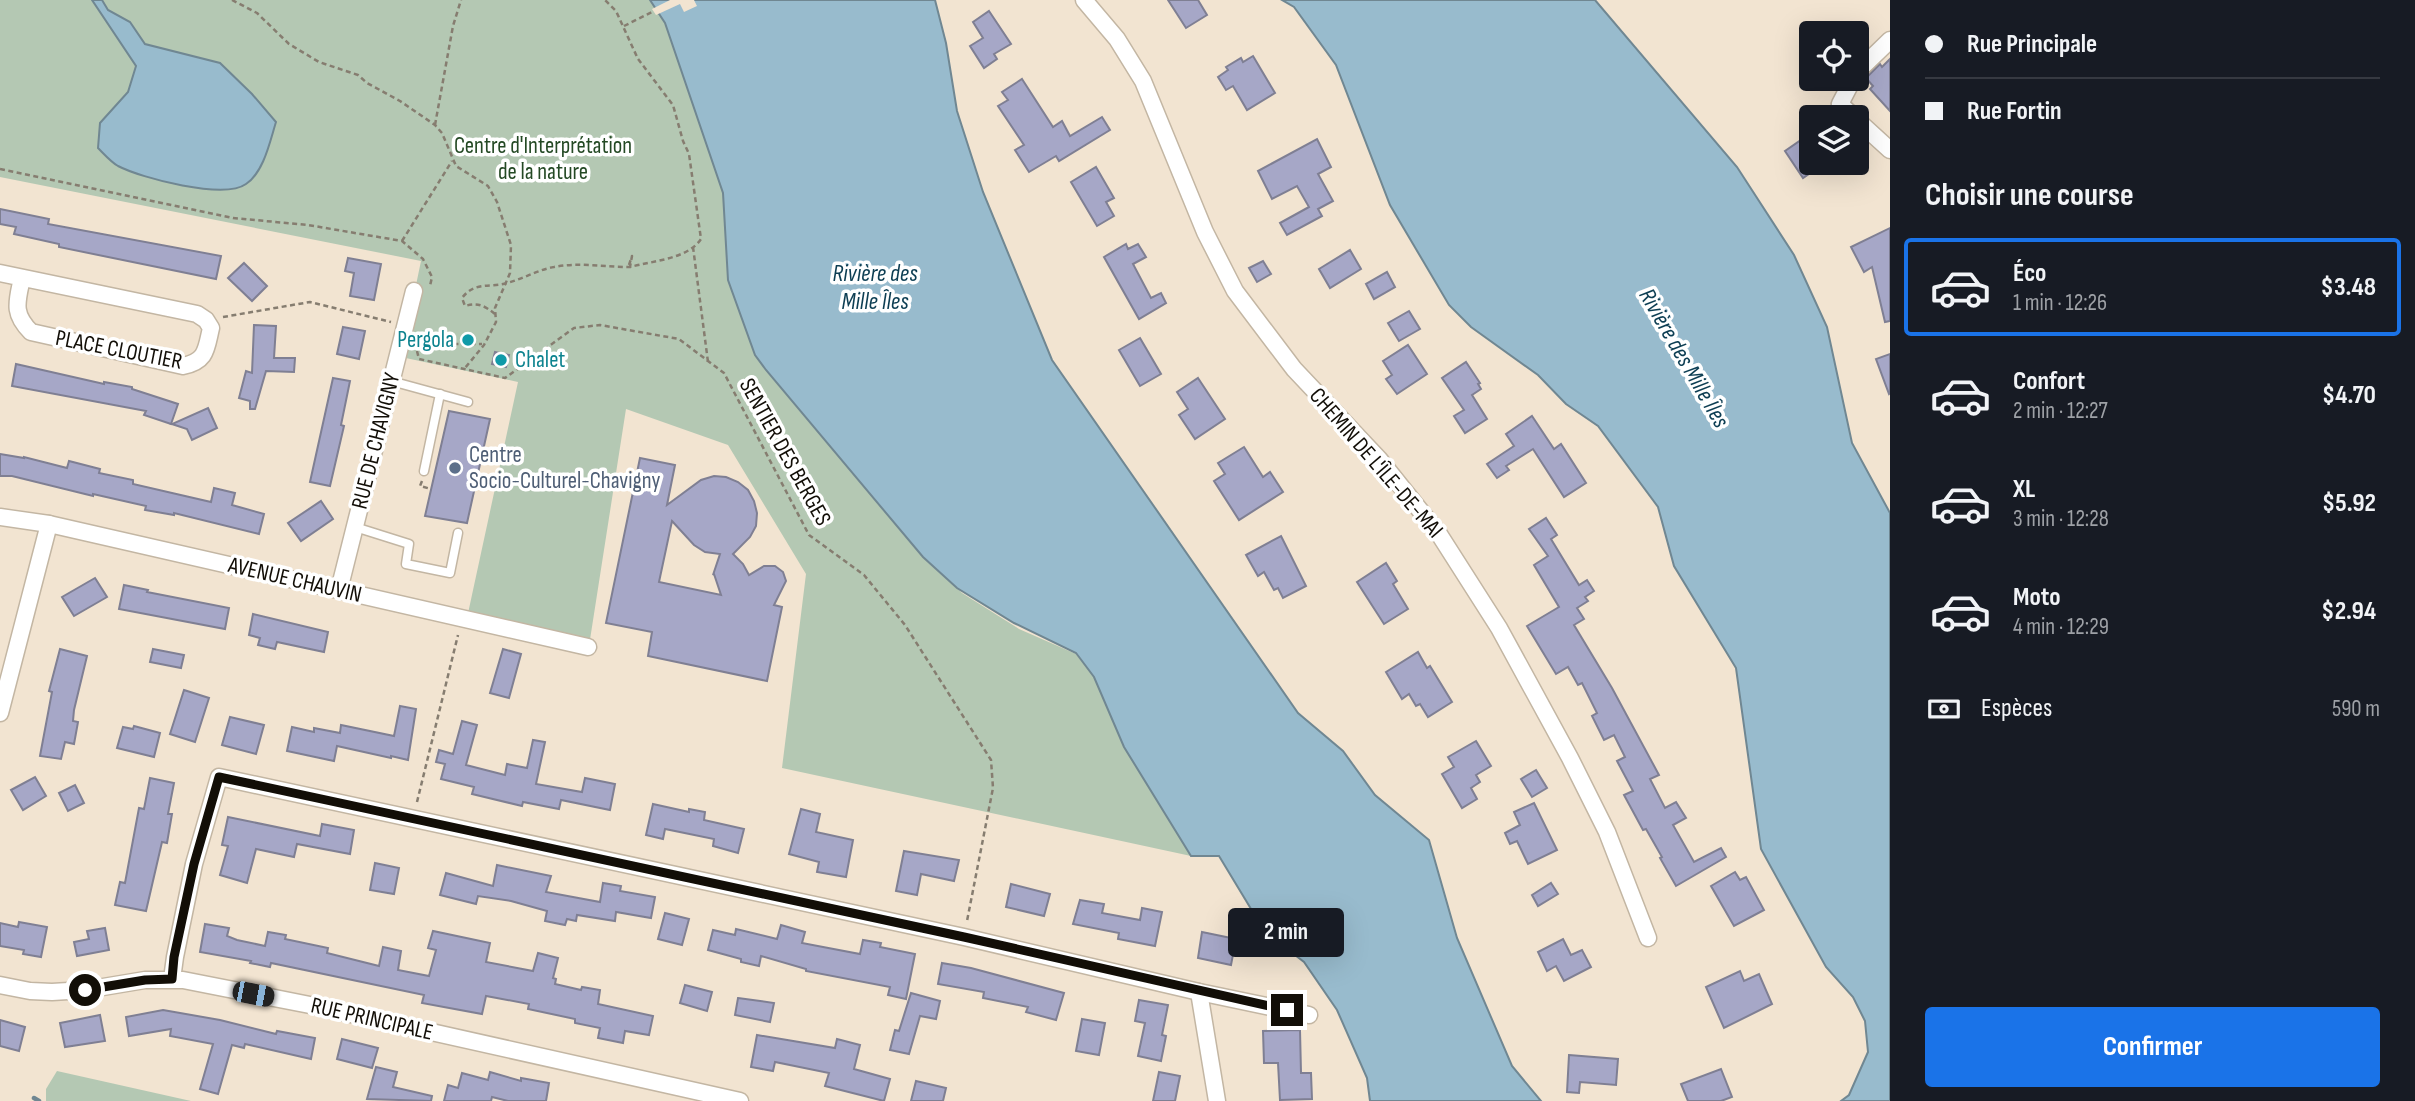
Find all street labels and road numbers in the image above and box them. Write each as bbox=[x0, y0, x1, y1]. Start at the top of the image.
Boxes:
street label: PLACE CLOUTIER bbox=[53, 324, 185, 376]
street label: RUE DE CHAVIGNY bbox=[346, 370, 407, 512]
street label: SENTIER DES BERGES bbox=[733, 373, 837, 531]
street label: CHEMIN DE L'ÎLE-DE-MAI bbox=[1303, 382, 1449, 544]
street label: AVENUE CHAUVIN bbox=[225, 551, 364, 609]
street label: RUE PRINCIPALE bbox=[308, 991, 436, 1047]

